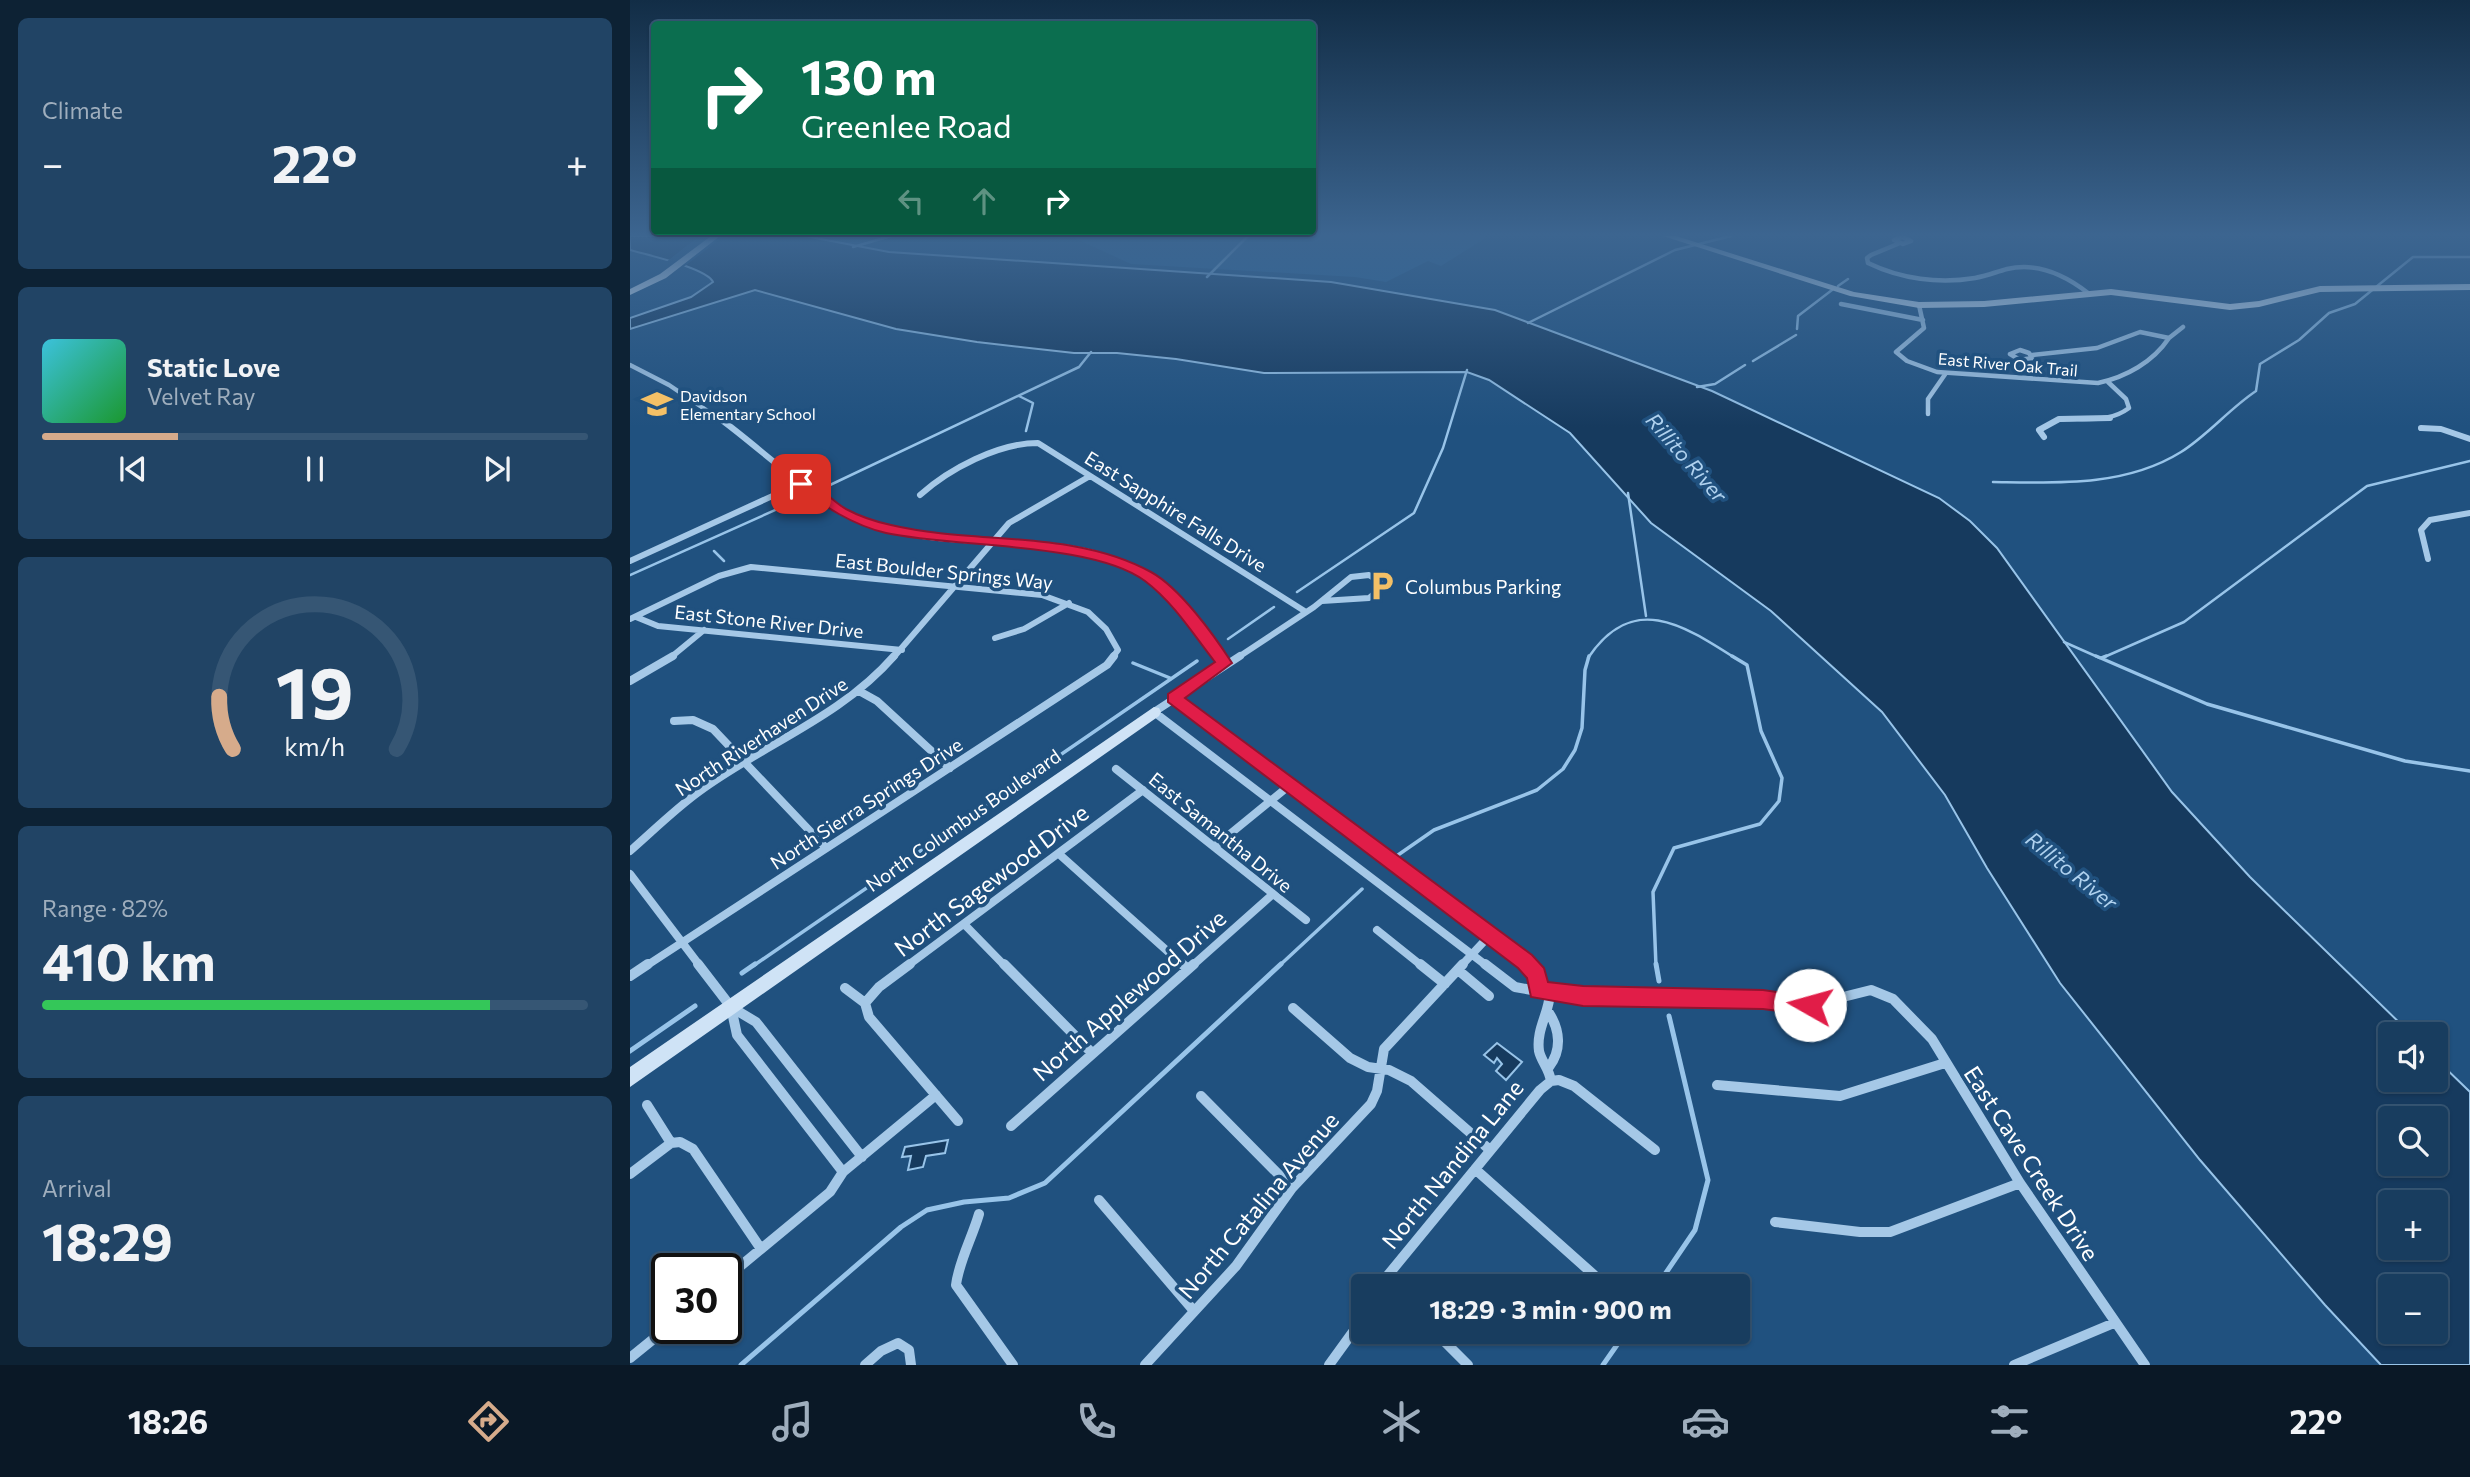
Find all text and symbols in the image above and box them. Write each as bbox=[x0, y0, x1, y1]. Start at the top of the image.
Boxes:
text: 130 m bbox=[801, 45, 936, 105]
icon: right bbox=[686, 49, 777, 140]
text: Climate bbox=[42, 96, 123, 124]
text: Greenlee Road bbox=[801, 105, 1012, 145]
text: 22° bbox=[272, 130, 357, 194]
text: − bbox=[42, 139, 64, 186]
text: + bbox=[566, 139, 588, 186]
icon: left bbox=[892, 182, 930, 220]
icon: ahead bbox=[965, 182, 1003, 220]
icon: right bbox=[1038, 182, 1076, 220]
street label: East River Oak Trail bbox=[1937, 348, 2079, 380]
text: Static Love bbox=[147, 351, 280, 382]
text: Velvet Ray bbox=[147, 382, 255, 410]
place label: Davidson Elementary School bbox=[680, 386, 816, 423]
school or university icon: Davidson Elementary School bbox=[640, 387, 674, 421]
water label: Rillito River bbox=[1641, 407, 1733, 507]
street label: East Sapphire Falls Drive bbox=[1081, 446, 1271, 576]
icon: previous bbox=[114, 450, 152, 488]
icon: pause bbox=[296, 450, 334, 488]
icon: next bbox=[478, 450, 516, 488]
pin bbox=[771, 454, 831, 514]
icon: arrive bbox=[782, 465, 820, 503]
street label: East Boulder Springs Way bbox=[834, 548, 1054, 594]
parking icon: Columbus Parking bbox=[1365, 569, 1399, 603]
place label: Columbus Parking bbox=[1405, 575, 1561, 598]
street label: East Stone River Drive bbox=[673, 600, 865, 642]
text: 19 bbox=[276, 645, 354, 734]
street label: North Riverhaven Drive bbox=[671, 672, 851, 800]
text: km/h bbox=[285, 730, 345, 760]
street label: North Sierra Springs Drive bbox=[766, 732, 966, 874]
street label: North Columbus Boulevard bbox=[861, 744, 1065, 896]
street label: East Samantha Drive bbox=[1145, 767, 1297, 897]
street label: North Sagewood Drive bbox=[888, 798, 1094, 962]
water label: Rillito River bbox=[2021, 826, 2123, 915]
text: Range · 82% bbox=[42, 894, 168, 922]
street label: North Applewood Drive bbox=[1027, 903, 1231, 1087]
text: 410 km bbox=[42, 928, 216, 992]
position arrow bbox=[1773, 968, 1847, 1042]
map controls bbox=[2378, 1022, 2448, 1344]
button: sound bbox=[2378, 1022, 2448, 1092]
street label: East Cave Creek Drive bbox=[1959, 1060, 2105, 1266]
street label: North Nandina Lane bbox=[1375, 1074, 1529, 1254]
street label: North Catalina Avenue bbox=[1172, 1106, 1344, 1304]
button: search bbox=[2378, 1106, 2448, 1176]
text: Arrival bbox=[42, 1174, 112, 1202]
button: + bbox=[2378, 1190, 2448, 1260]
text: 18:29 bbox=[42, 1208, 173, 1272]
speed limit sign: 30 bbox=[651, 1253, 742, 1344]
button: − bbox=[2378, 1274, 2448, 1344]
text: 18:29 · 3 min · 900 m bbox=[1429, 1293, 1672, 1324]
icon: directions bbox=[464, 1397, 513, 1446]
icon: music bbox=[768, 1397, 817, 1446]
icon: phone bbox=[1072, 1397, 1121, 1446]
icon: climate bbox=[1377, 1397, 1426, 1446]
icon: car bbox=[1681, 1397, 1730, 1446]
icon: filters bbox=[1985, 1397, 2034, 1446]
text: 18:26 bbox=[128, 1401, 208, 1441]
text: 22° bbox=[2290, 1401, 2342, 1441]

